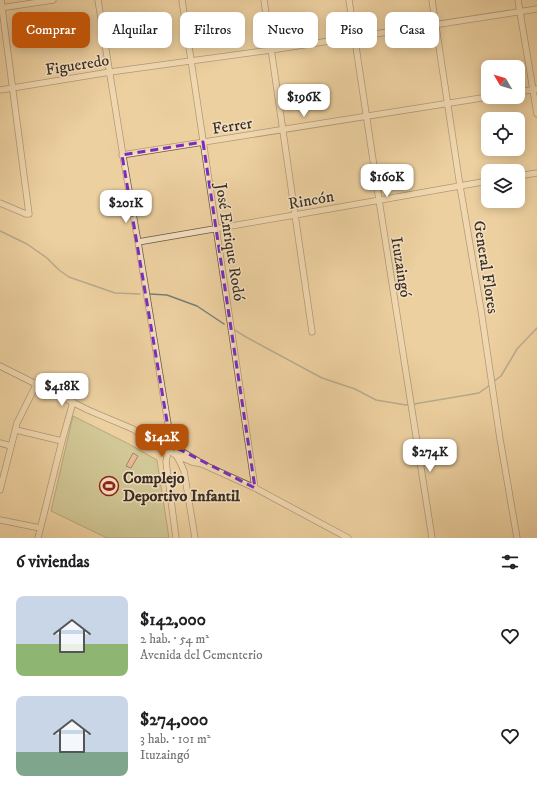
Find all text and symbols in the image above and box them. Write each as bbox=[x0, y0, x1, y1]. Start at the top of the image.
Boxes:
chip: Comprar bbox=[12, 12, 90, 48]
chip: Alquilar bbox=[98, 12, 172, 48]
chip: Filtros bbox=[180, 12, 245, 48]
chip: Nuevo bbox=[253, 12, 318, 48]
chip: Piso bbox=[326, 12, 377, 48]
chip: Casa bbox=[385, 12, 439, 48]
street label: Figueredo bbox=[44, 50, 111, 80]
north arrow bbox=[481, 60, 525, 104]
map controls bbox=[481, 60, 525, 208]
pin: $196K bbox=[276, 84, 332, 118]
text: $196K bbox=[287, 89, 321, 105]
button: locate bbox=[481, 112, 525, 156]
street label: Ferrer bbox=[211, 113, 254, 139]
pin: $160K bbox=[359, 164, 415, 198]
button: layers bbox=[481, 164, 525, 208]
text: $160K bbox=[370, 169, 404, 185]
street label: José Enrique Rodó bbox=[211, 180, 249, 303]
street label: Rincón bbox=[287, 186, 336, 214]
pin: $201K bbox=[98, 190, 154, 224]
text: $201K bbox=[109, 195, 143, 211]
street label: General Flores bbox=[469, 219, 503, 315]
street label: Ituzaingó bbox=[386, 235, 416, 299]
pin: $418K bbox=[34, 373, 90, 407]
text: $418K bbox=[45, 378, 80, 394]
pin: $142K bbox=[134, 424, 190, 458]
text: $142K bbox=[145, 429, 179, 445]
pin: $274K bbox=[402, 439, 458, 473]
text: $274K bbox=[412, 444, 448, 460]
place label: Complejo Deportivo Infantil bbox=[123, 468, 241, 506]
sports icon: Complejo Deportivo Infantil bbox=[98, 475, 120, 497]
text: 6 viviendas bbox=[16, 551, 90, 573]
icon: filters bbox=[499, 551, 521, 573]
text: $142,000 bbox=[140, 609, 206, 631]
icon: home bbox=[48, 612, 96, 660]
icon: heart bbox=[499, 625, 521, 647]
text: 2 hab. · 54 m² bbox=[140, 631, 209, 647]
text: Avenida del Cementerio bbox=[140, 647, 263, 663]
text: $274,000 bbox=[140, 709, 208, 731]
icon: home bbox=[48, 712, 96, 760]
icon: heart bbox=[499, 725, 521, 747]
text: 3 hab. · 101 m² bbox=[140, 731, 211, 747]
text: Ituzaingó bbox=[140, 747, 190, 763]

